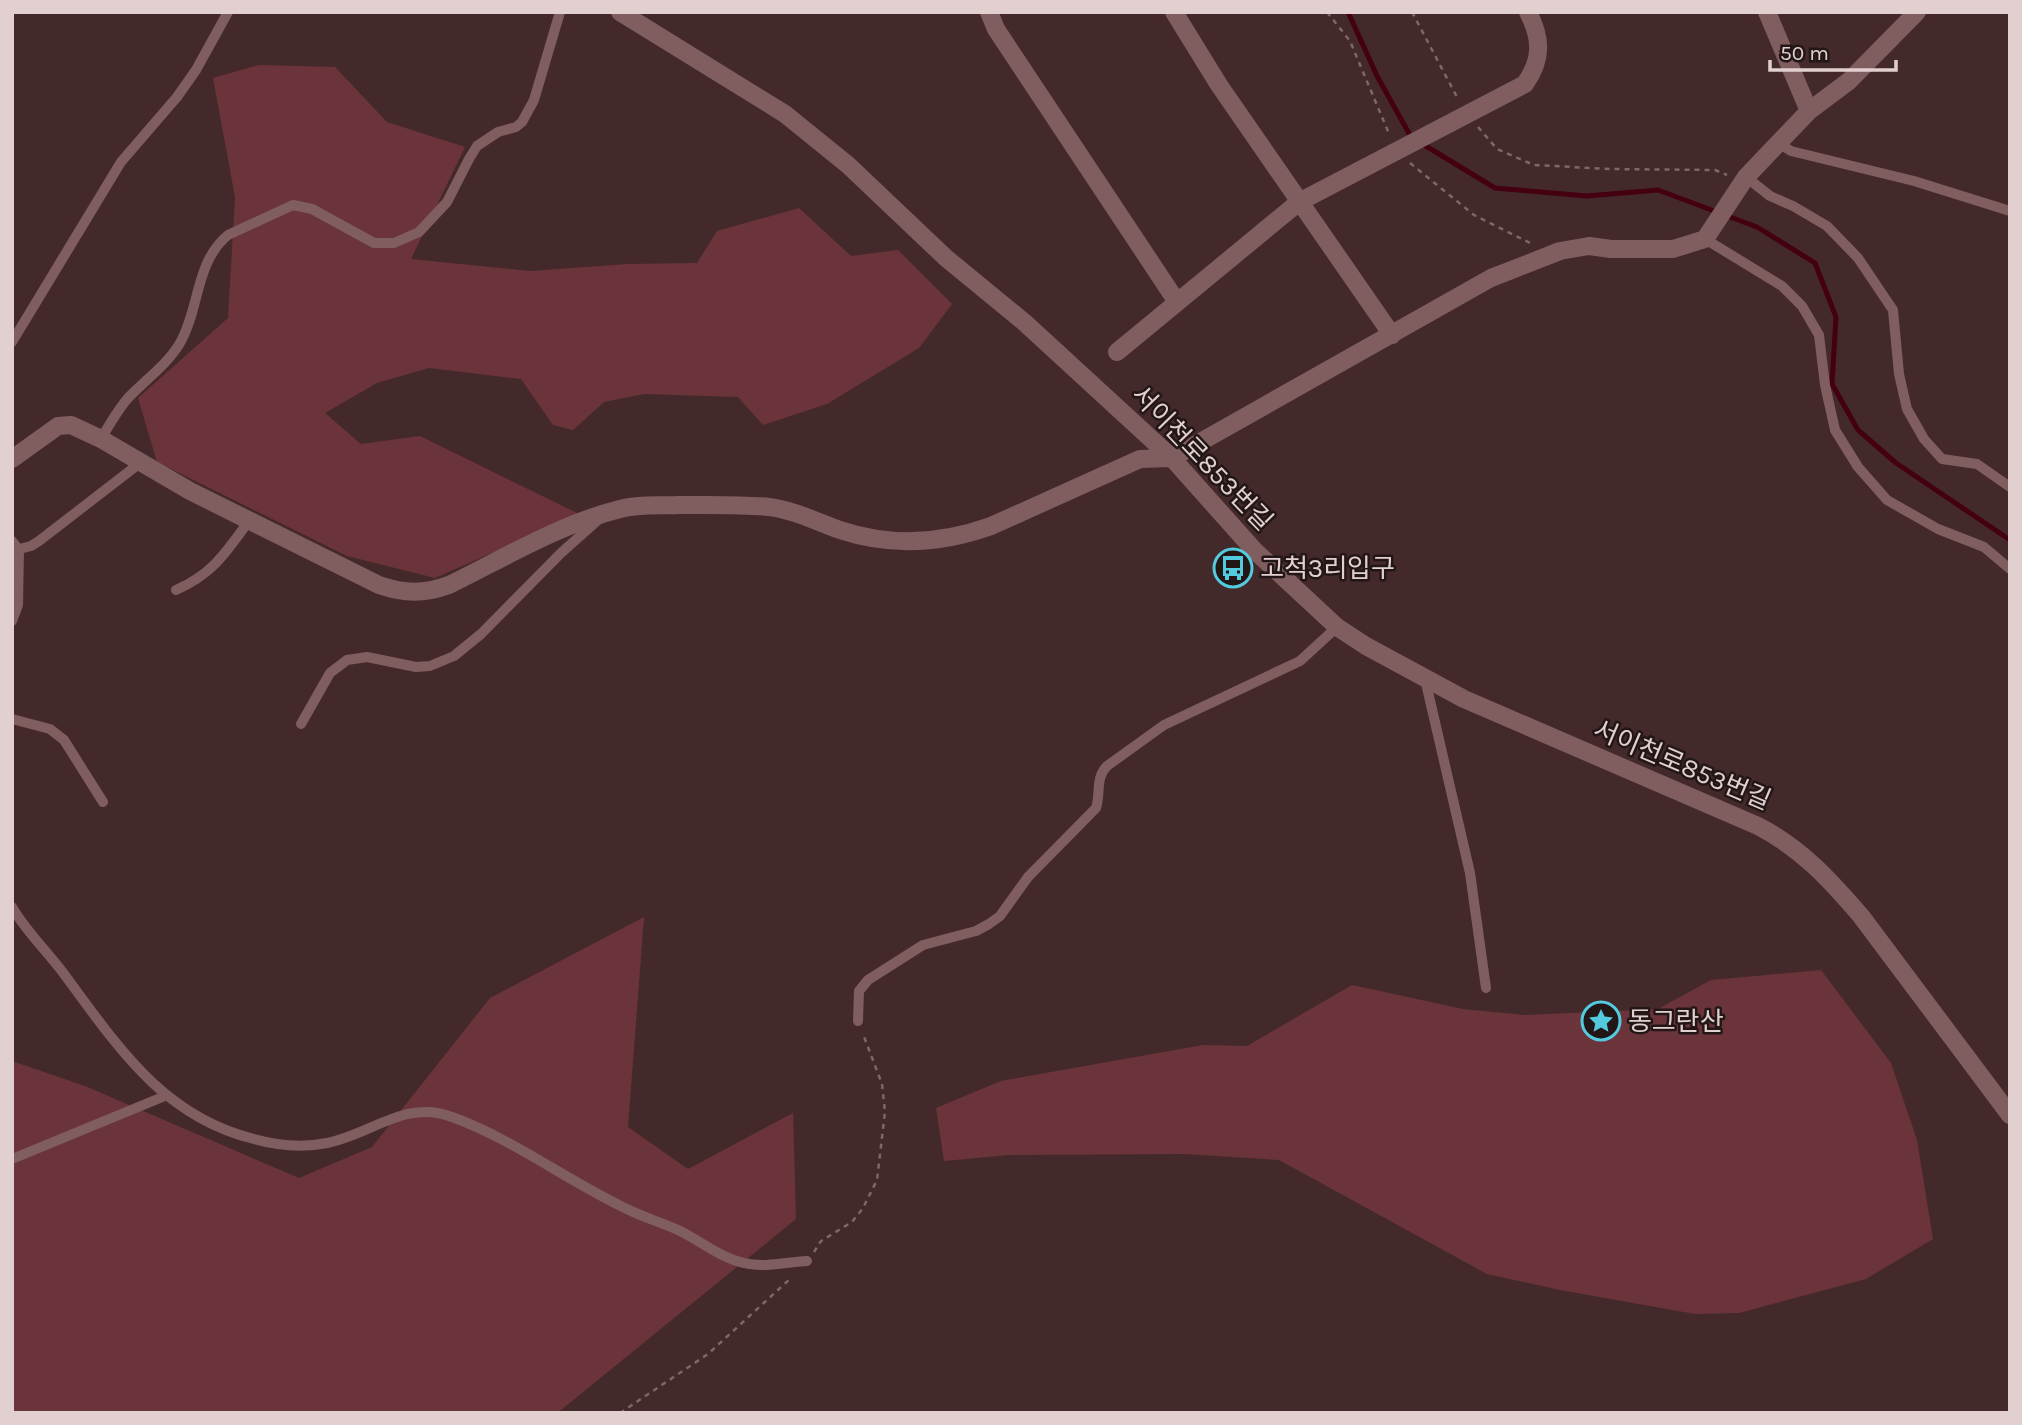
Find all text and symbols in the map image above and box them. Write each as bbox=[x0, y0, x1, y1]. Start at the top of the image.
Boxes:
scale bar bbox=[1770, 28, 1896, 72]
text: 50 m bbox=[1780, 41, 1829, 65]
street label: 서이천로853번길 bbox=[1125, 379, 1279, 537]
bus stop icon: 고척3리입구 bbox=[1212, 547, 1254, 589]
place label: 고척3리입구 bbox=[1260, 553, 1395, 584]
street label: 서이천로853번길 bbox=[1589, 714, 1775, 816]
place icon: 동그란산 bbox=[1580, 1000, 1622, 1042]
place label: 동그란산 bbox=[1628, 1006, 1724, 1037]

